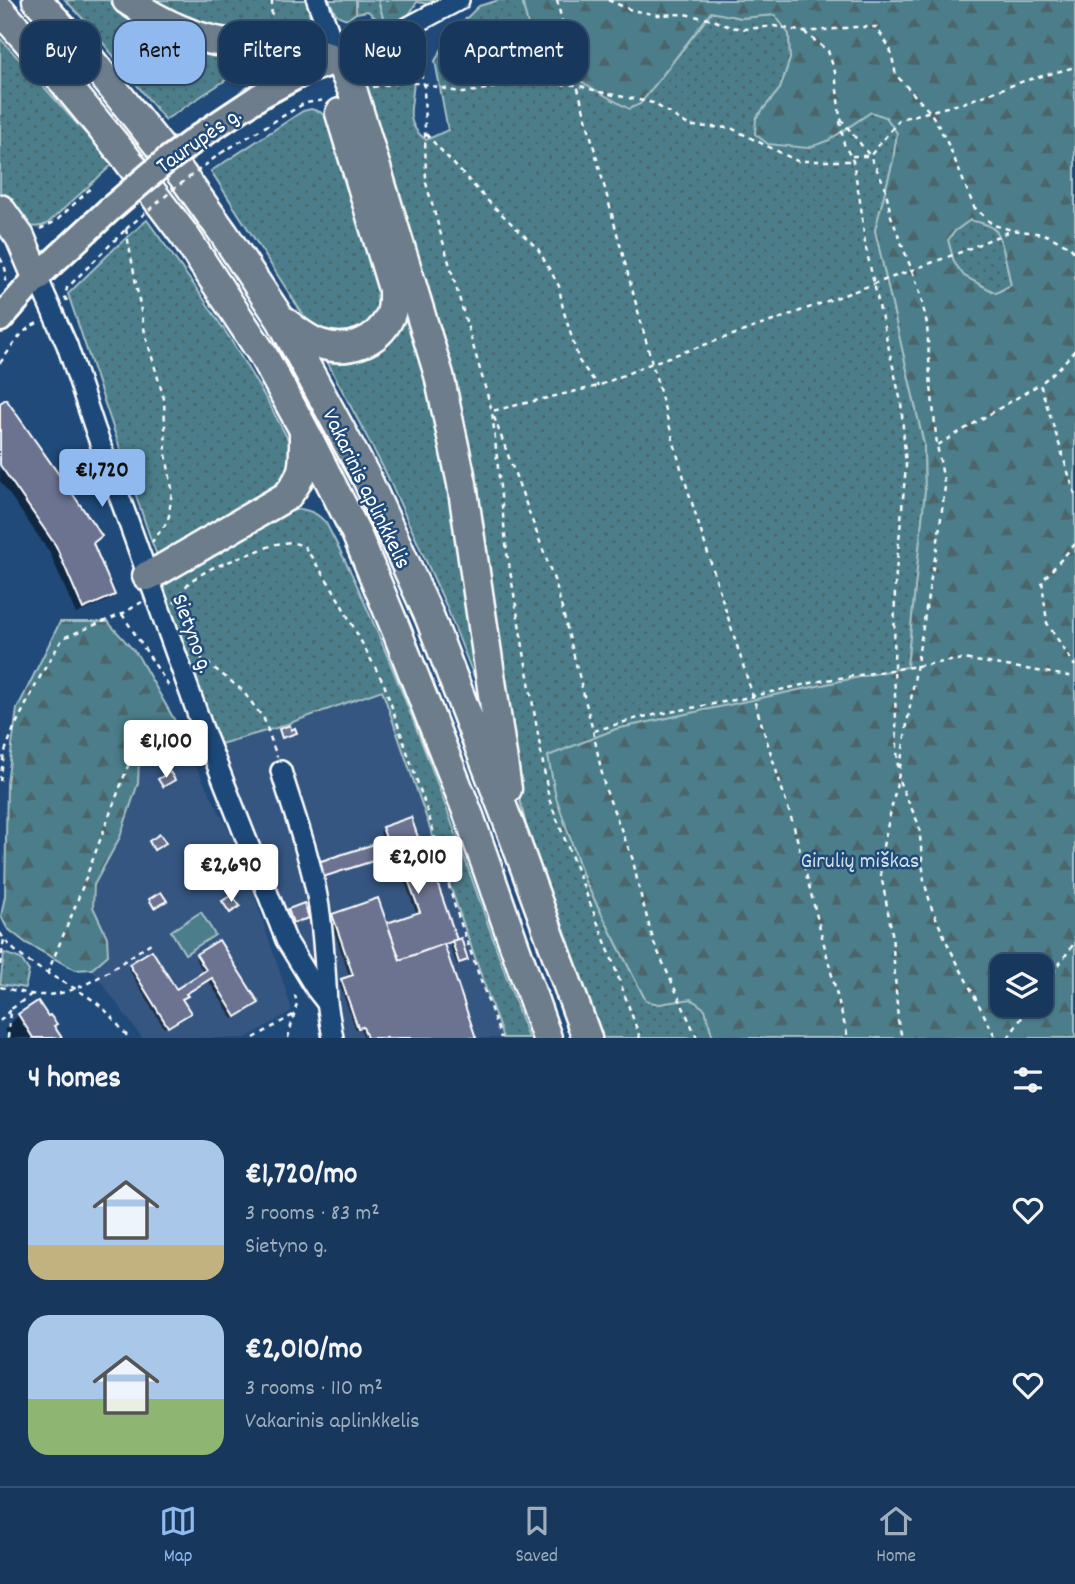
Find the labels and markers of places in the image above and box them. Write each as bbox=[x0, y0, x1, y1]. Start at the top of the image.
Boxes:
pin: €1,720 bbox=[45, 449, 159, 509]
pin: €1,100 bbox=[109, 720, 223, 780]
pin: €2,010 bbox=[361, 836, 475, 896]
pin: €2,690 bbox=[174, 844, 288, 904]

